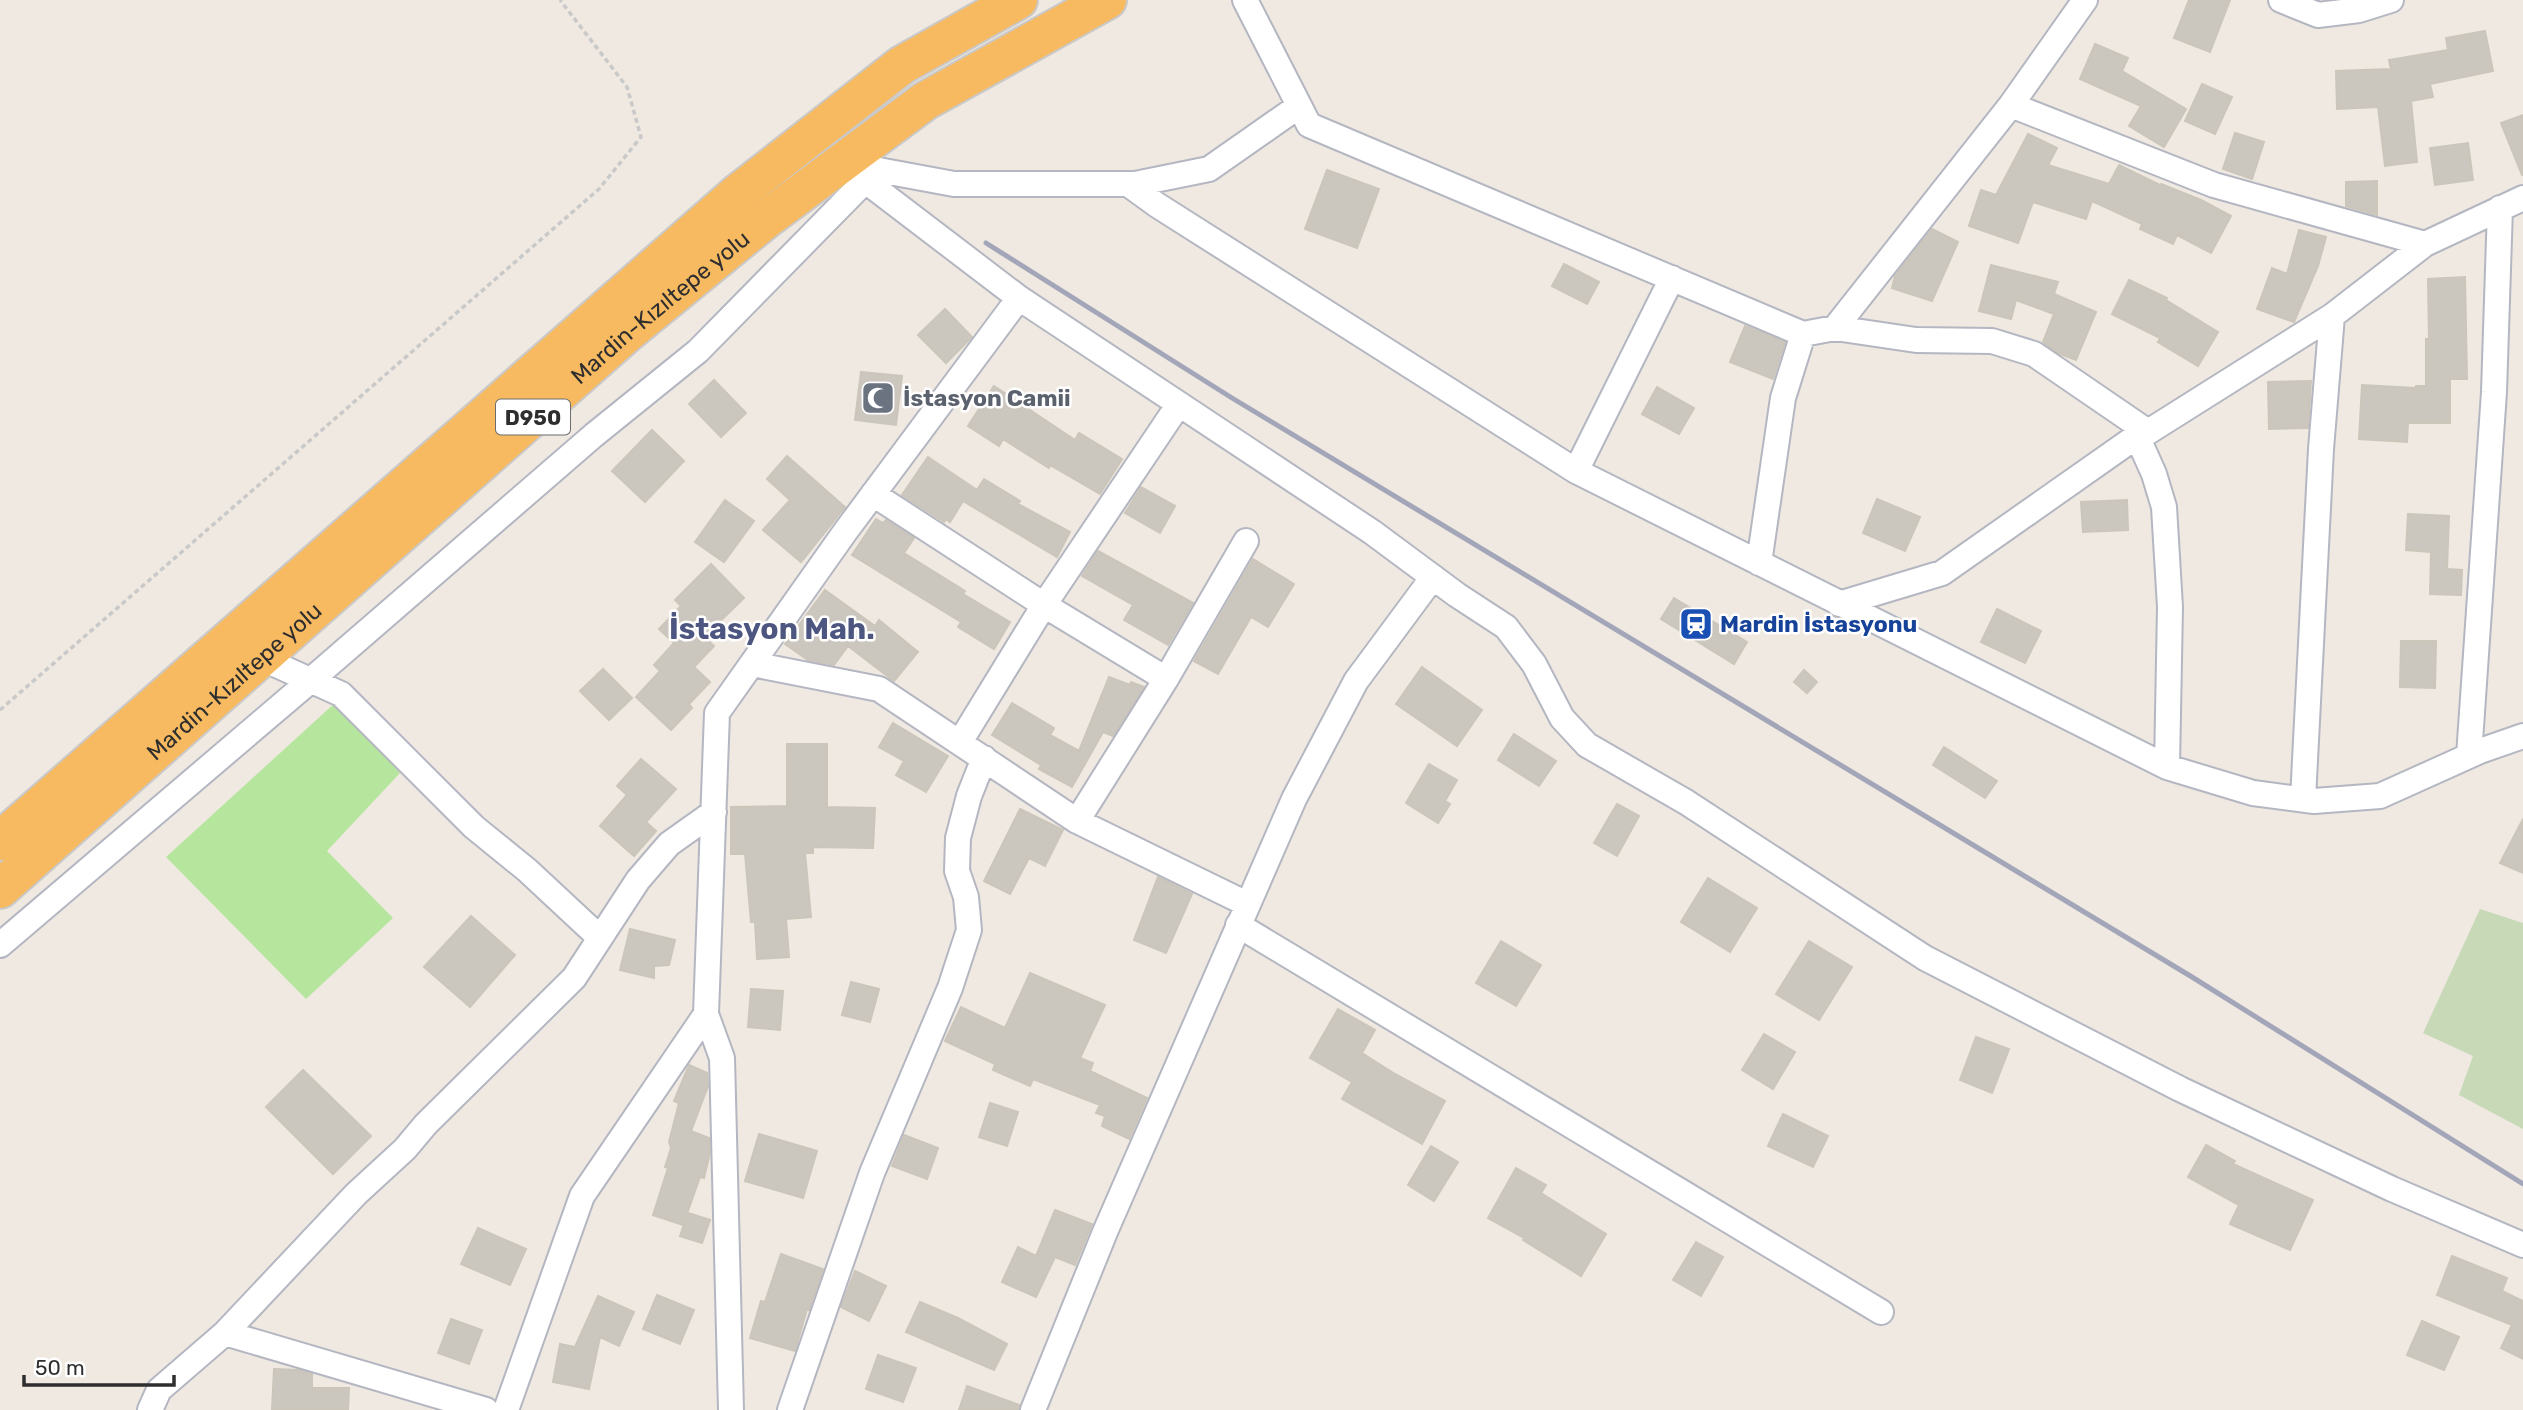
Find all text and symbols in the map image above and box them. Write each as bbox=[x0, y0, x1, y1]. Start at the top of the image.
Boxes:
street label: Mardin-Kızıltepe yolu bbox=[565, 224, 755, 390]
mosque icon: İstasyon Camii bbox=[859, 379, 897, 417]
place label: İstasyon Camii bbox=[903, 384, 1071, 412]
road number: D950 bbox=[496, 400, 570, 434]
street label: Mardin-Kızıltepe yolu bbox=[141, 596, 327, 766]
station icon: Mardin İstasyonu bbox=[1677, 605, 1715, 643]
place label: Mardin İstasyonu bbox=[1720, 610, 1917, 638]
district label: İstasyon Mah. bbox=[669, 611, 875, 647]
scale bar bbox=[24, 1344, 175, 1388]
text: 50 m bbox=[35, 1355, 85, 1380]

